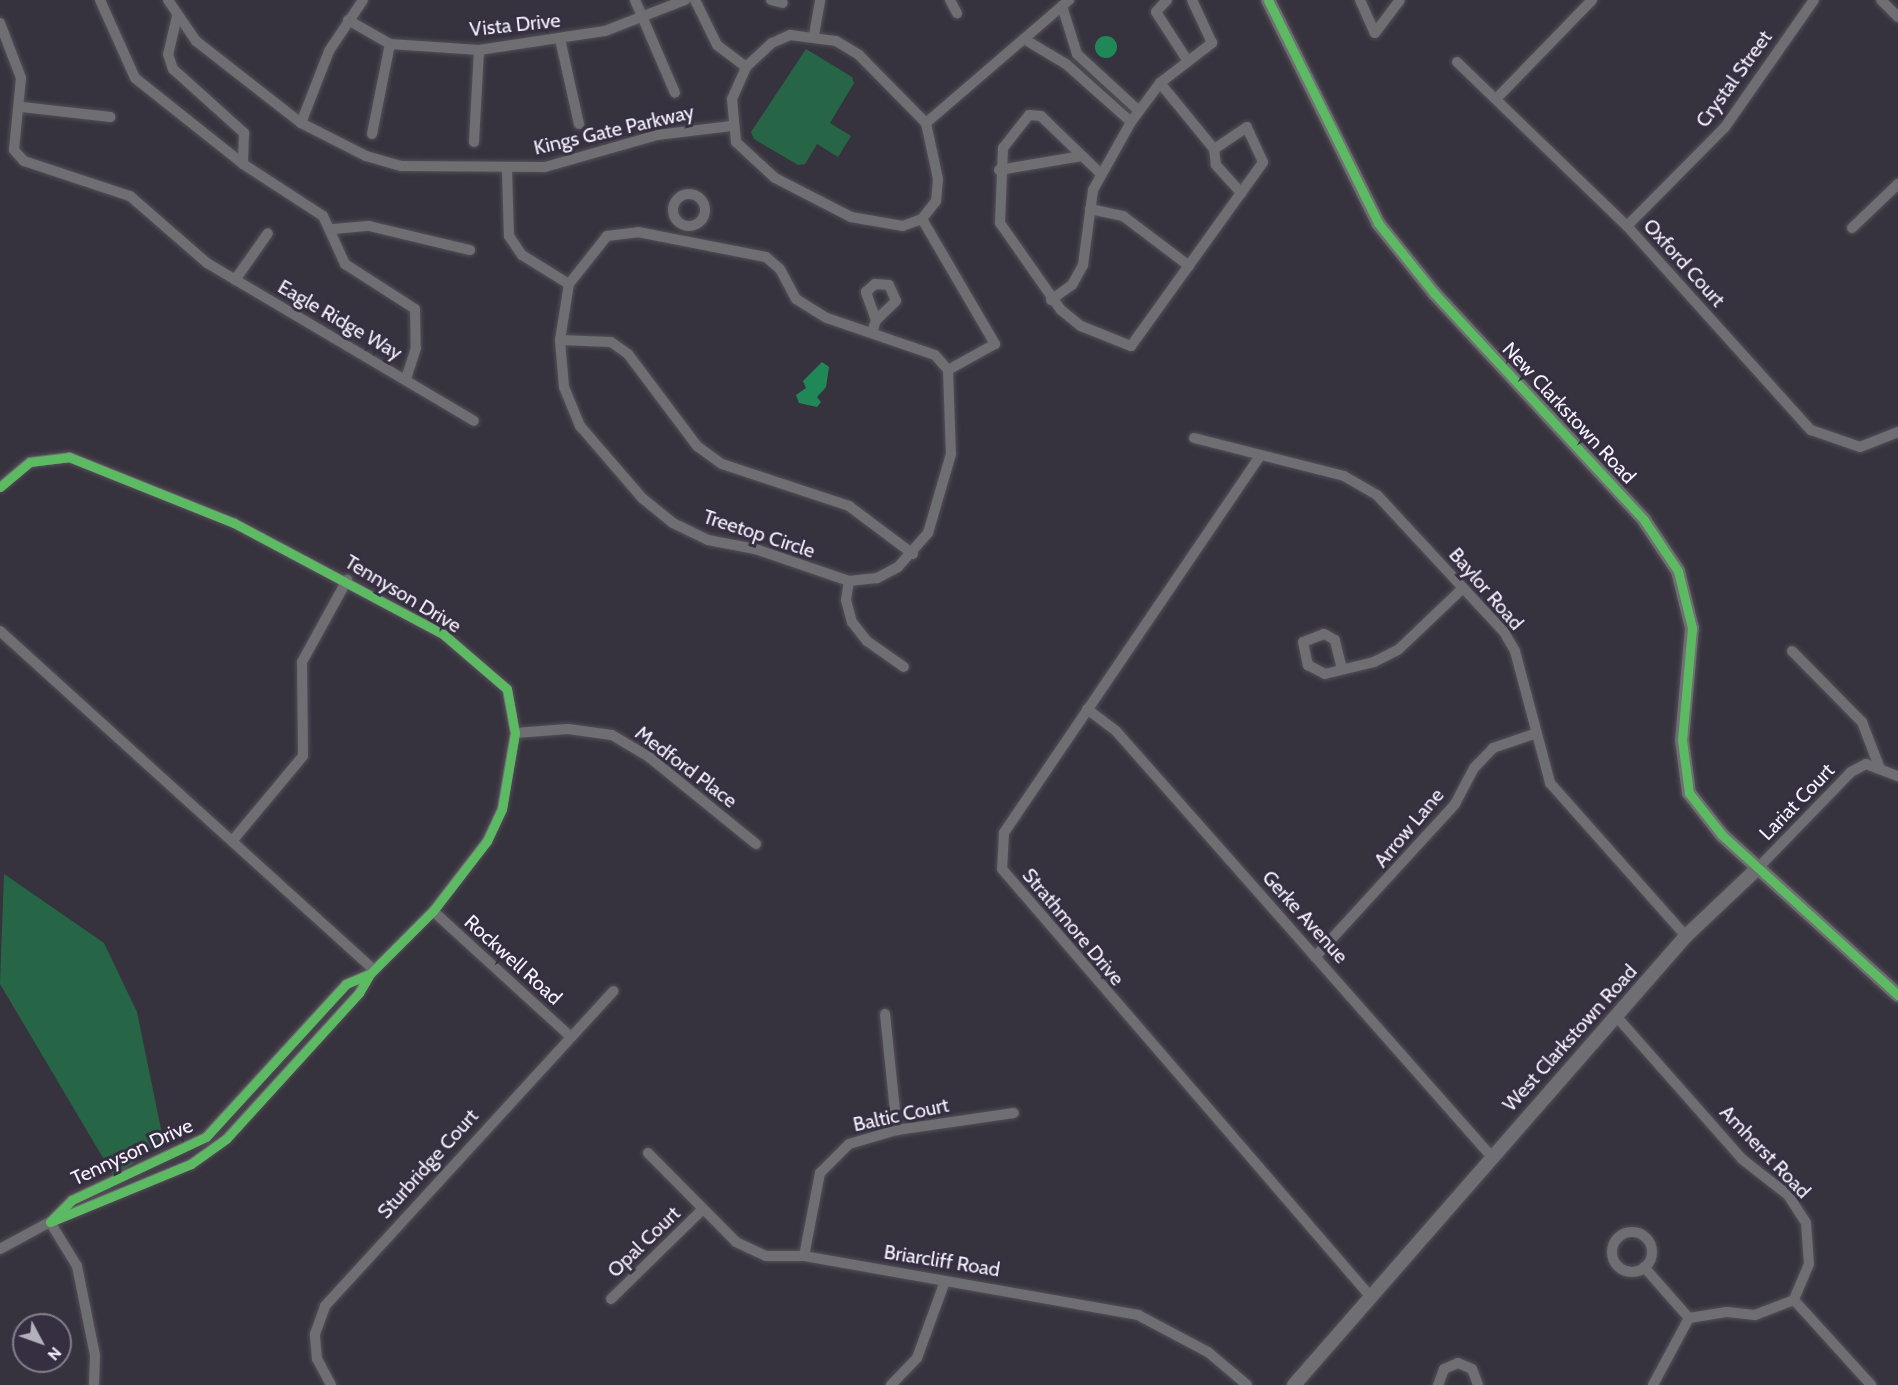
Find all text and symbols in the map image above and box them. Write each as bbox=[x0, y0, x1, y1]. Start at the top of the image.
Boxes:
street label: Vista Drive bbox=[468, 8, 562, 42]
street label: Crystal Street bbox=[1691, 26, 1777, 132]
street label: Kings Gate Parkway bbox=[531, 100, 697, 160]
street label: Oxford Court bbox=[1638, 214, 1730, 312]
street label: Eagle Ridge Way bbox=[274, 275, 406, 365]
street label: New Clarkstown Road bbox=[1497, 337, 1641, 489]
street label: Treetop Circle bbox=[700, 505, 818, 563]
street label: Baylor Road bbox=[1444, 543, 1528, 635]
street label: Tennyson Drive bbox=[341, 550, 465, 638]
street label: Medford Place bbox=[630, 721, 742, 813]
street label: Lariat Court bbox=[1755, 759, 1839, 845]
street label: Arrow Lane bbox=[1369, 784, 1449, 872]
street label: Strathmore Drive bbox=[1017, 864, 1129, 990]
street label: Gerke Avenue bbox=[1257, 866, 1353, 968]
street label: Rockwell Road bbox=[459, 910, 567, 1010]
street label: West Clarkstown Road bbox=[1498, 960, 1642, 1116]
street label: Baltic Court bbox=[851, 1093, 951, 1137]
street label: Amherst Road bbox=[1715, 1100, 1815, 1204]
street label: Sturbridge Court bbox=[373, 1104, 483, 1224]
street label: Tennyson Drive bbox=[67, 1113, 197, 1191]
street label: Opal Court bbox=[603, 1201, 685, 1283]
street label: Briarcliff Road bbox=[882, 1240, 1002, 1282]
north arrow bbox=[12, 1313, 72, 1373]
text: N bbox=[44, 1343, 65, 1364]

